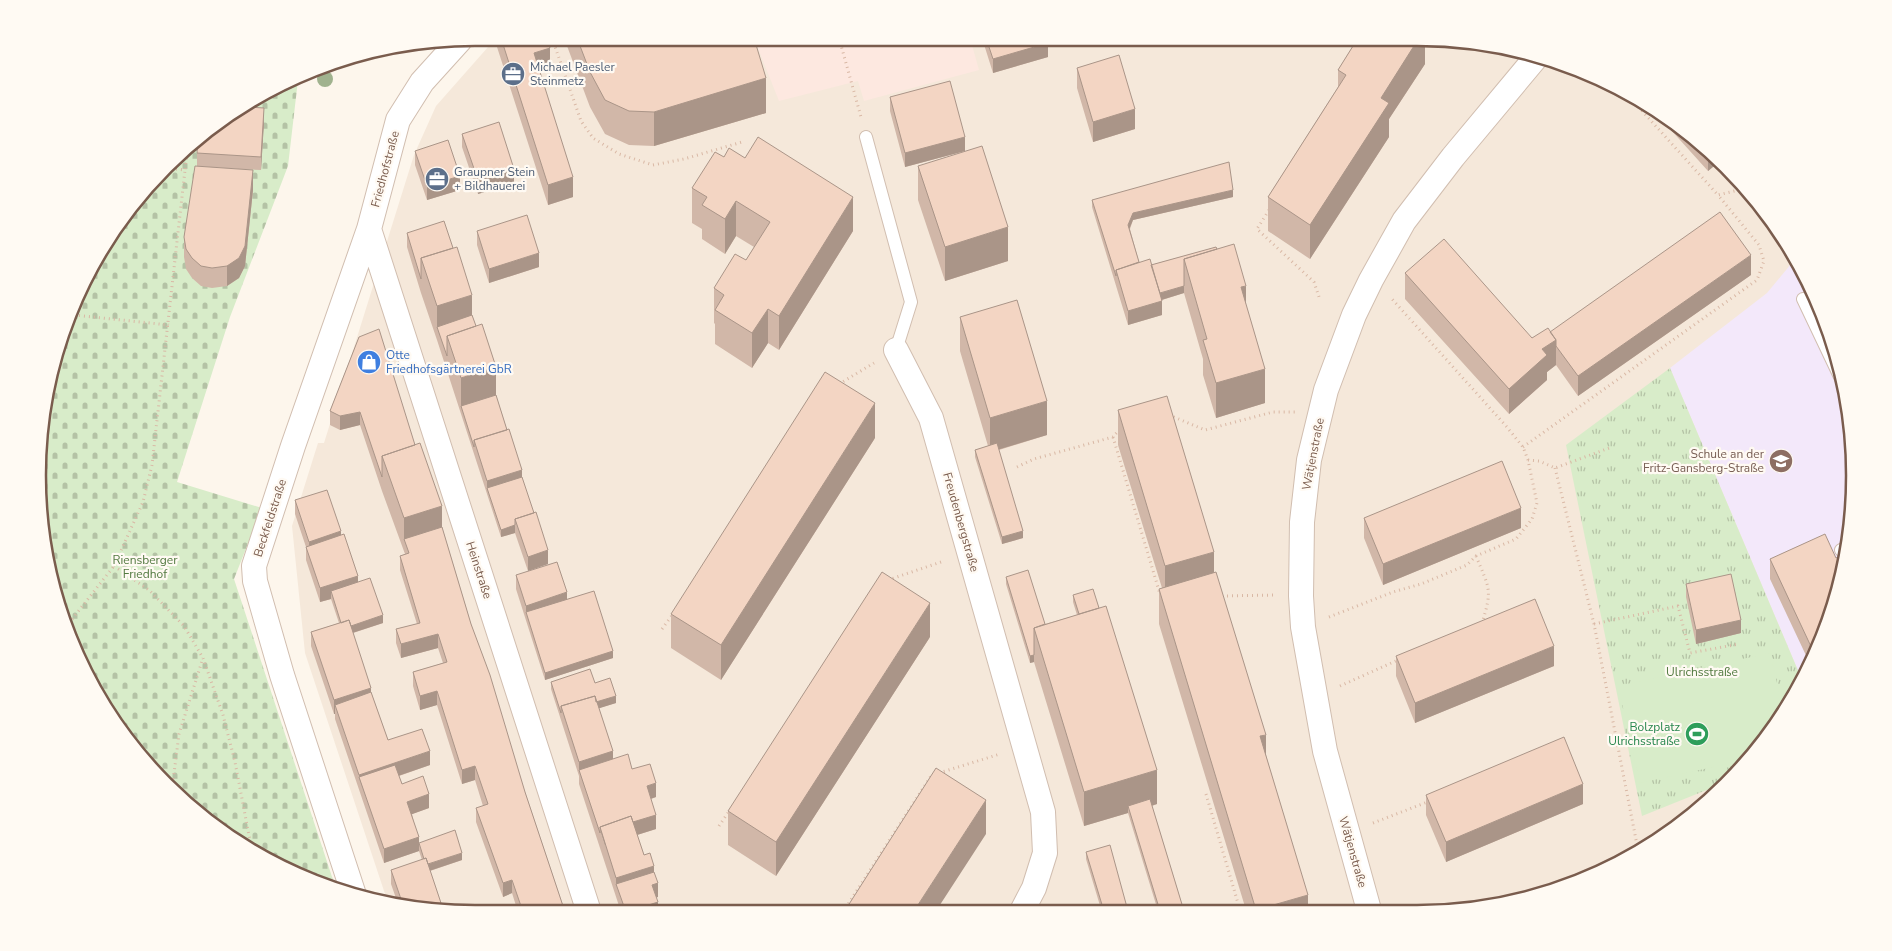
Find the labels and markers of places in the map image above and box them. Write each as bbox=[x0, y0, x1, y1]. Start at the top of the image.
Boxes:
place label: Michael Paesler Steinmetz bbox=[530, 59, 615, 89]
office icon: Michael Paesler Steinmetz bbox=[500, 61, 526, 87]
place label: Graupner Stein + Bildhauerei bbox=[454, 164, 535, 194]
office icon: Graupner Stein + Bildhauerei bbox=[424, 166, 450, 192]
place label: Otte Friedhofsgärtnerei GbR bbox=[386, 347, 512, 377]
shop icon: Otte Friedhofsgärtnerei GbR bbox=[356, 349, 382, 375]
place label: Schule an der Fritz-Gansberg-Straße bbox=[1643, 446, 1765, 476]
school or university icon: Schule an der Fritz-Gansberg-Straße bbox=[1768, 448, 1794, 474]
place label: Bolzplatz Ulrichsstraße bbox=[1608, 719, 1680, 749]
sports icon: Bolzplatz Ulrichsstraße bbox=[1684, 721, 1710, 747]

